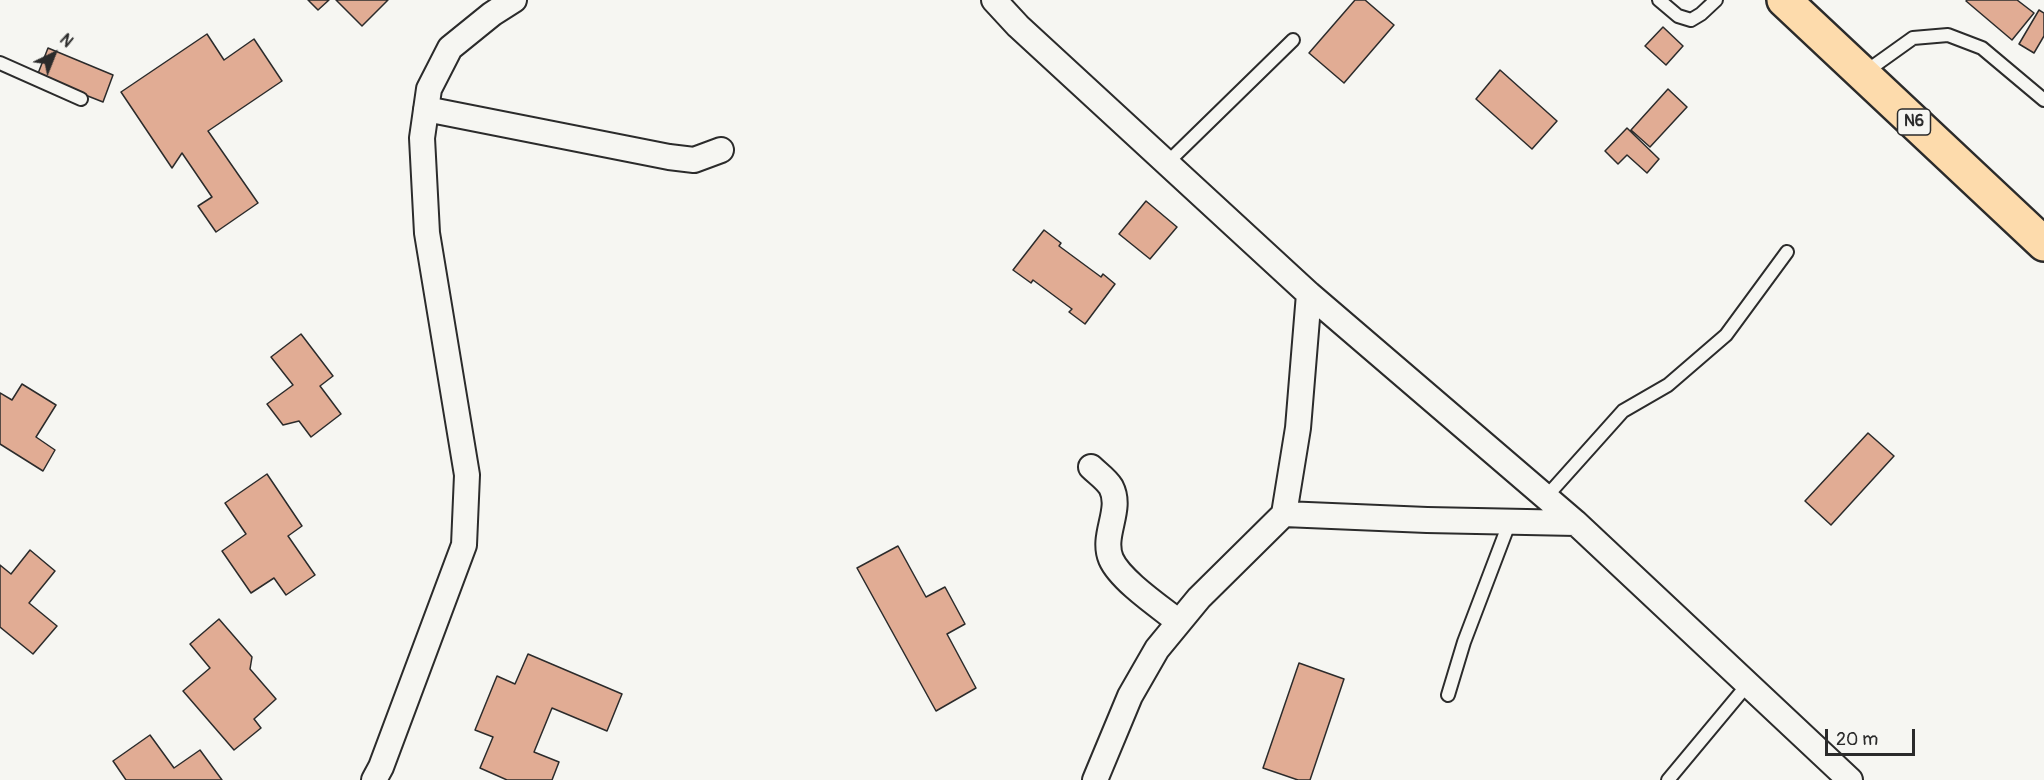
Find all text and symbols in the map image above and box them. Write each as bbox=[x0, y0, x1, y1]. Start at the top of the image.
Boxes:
north arrow bbox=[24, 24, 84, 84]
text: N bbox=[55, 30, 77, 52]
road number: N6 bbox=[1898, 109, 1930, 135]
scale bar bbox=[1828, 717, 1918, 755]
text: 20 m bbox=[1836, 728, 1878, 751]

